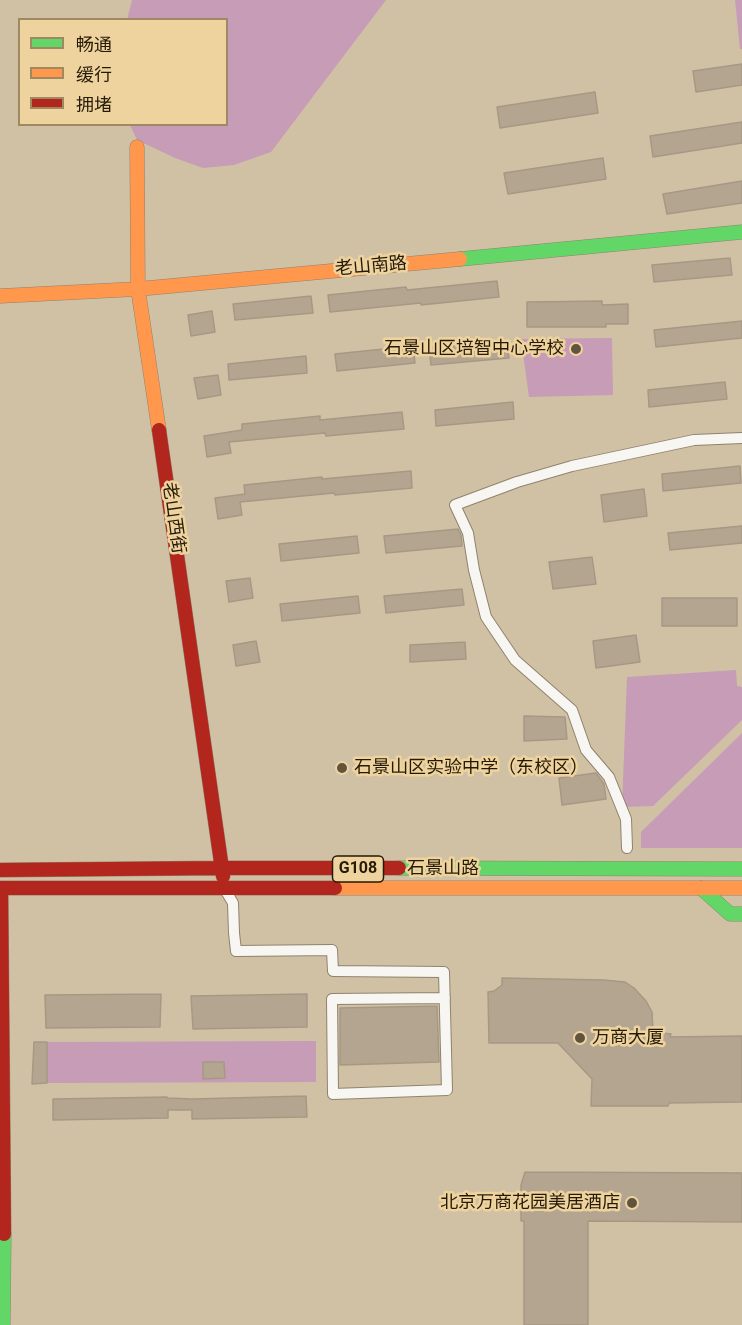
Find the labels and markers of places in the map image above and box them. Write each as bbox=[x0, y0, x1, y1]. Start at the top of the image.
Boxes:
place label: 石景山区培智中心学校 bbox=[384, 338, 564, 360]
marker: 石景山区培智中心学校 bbox=[569, 342, 583, 356]
place label: 石景山区实验中学（东校区） bbox=[354, 757, 588, 779]
marker: 石景山区实验中学（东校区） bbox=[335, 761, 349, 775]
place label: 万商大厦 bbox=[592, 1027, 664, 1049]
marker: 万商大厦 bbox=[573, 1031, 587, 1045]
place label: 北京万商花园美居酒店 bbox=[440, 1192, 620, 1214]
marker: 北京万商花园美居酒店 bbox=[625, 1196, 639, 1210]

